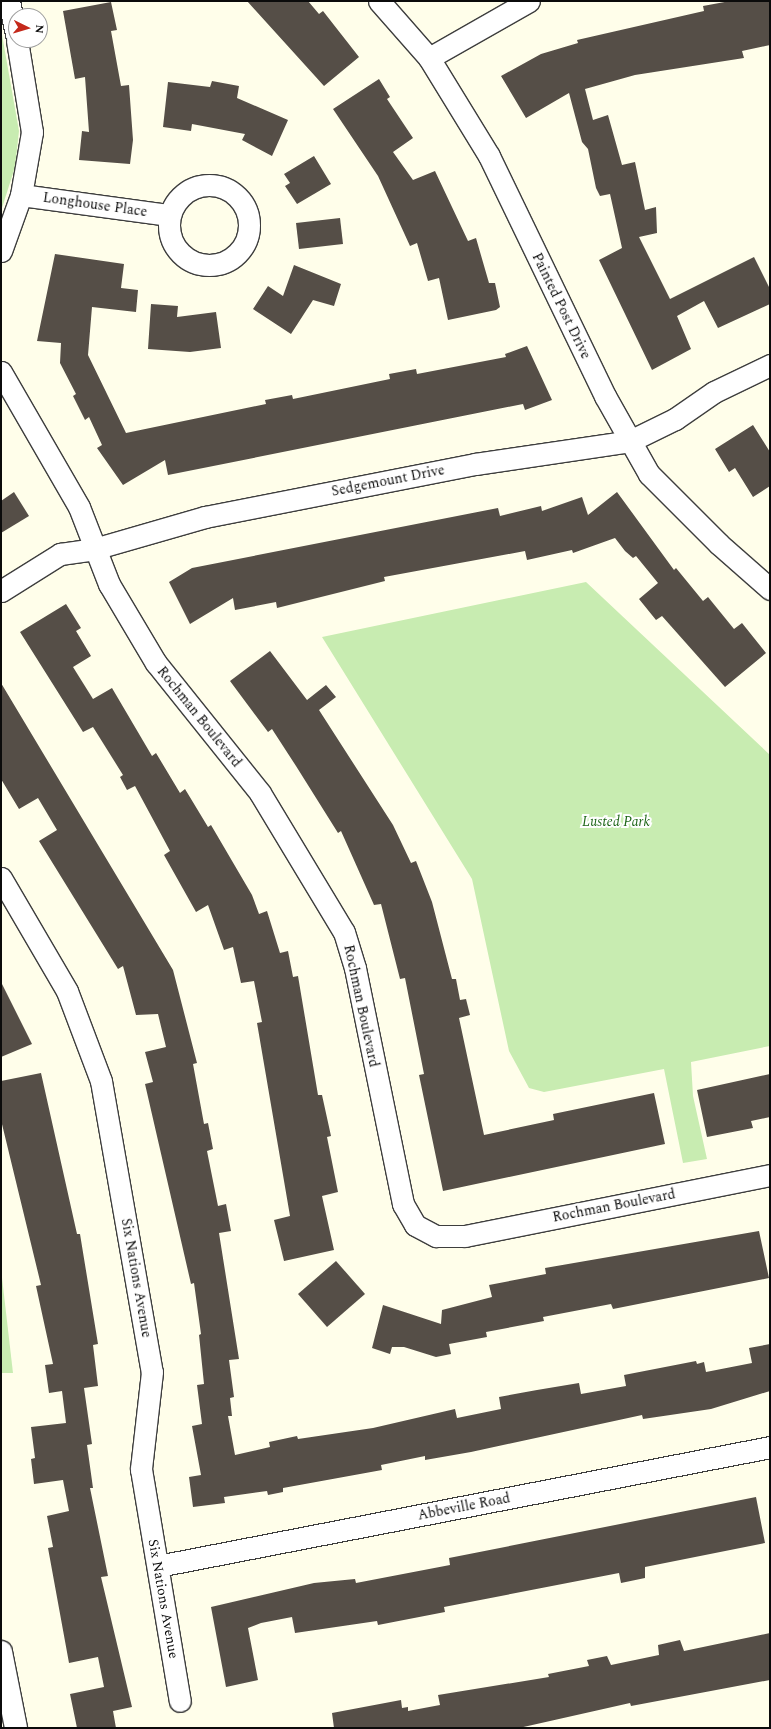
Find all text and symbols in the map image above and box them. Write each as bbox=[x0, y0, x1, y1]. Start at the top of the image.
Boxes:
north arrow bbox=[8, 8, 48, 48]
text: N bbox=[31, 24, 48, 34]
street label: Longhouse Place bbox=[42, 189, 148, 221]
street label: Painted Post Drive bbox=[528, 250, 594, 362]
street label: Sedgemount Drive bbox=[330, 462, 446, 500]
street label: Rochman Boulevard bbox=[153, 663, 245, 771]
park label: Lusted Park bbox=[582, 814, 650, 830]
street label: Rochman Boulevard bbox=[340, 943, 382, 1069]
street label: Rochman Boulevard bbox=[551, 1186, 677, 1226]
street label: Six Nations Avenue bbox=[117, 1217, 155, 1339]
street label: Abbeville Road bbox=[416, 1490, 512, 1524]
street label: Six Nations Avenue bbox=[144, 1538, 182, 1660]

